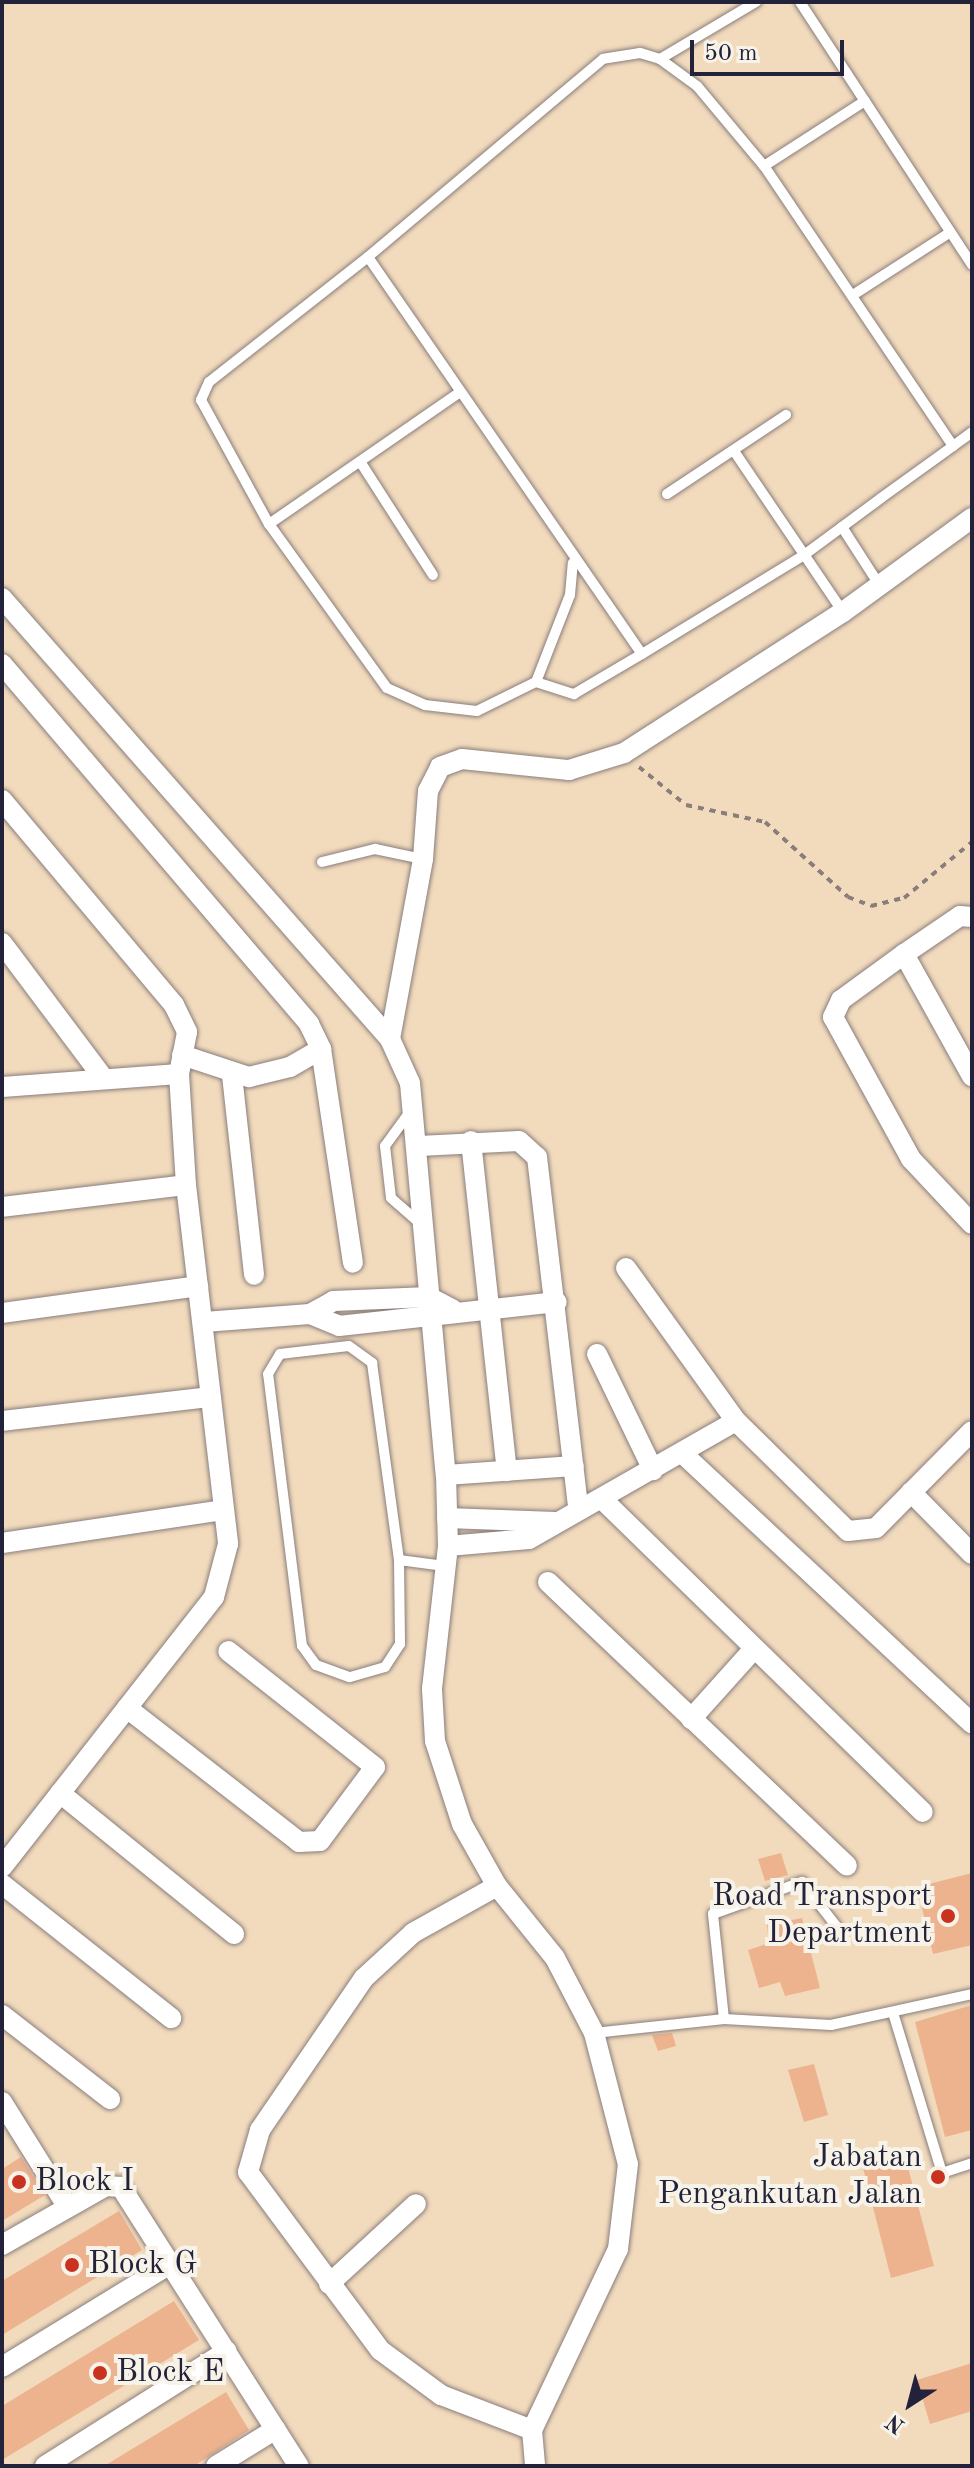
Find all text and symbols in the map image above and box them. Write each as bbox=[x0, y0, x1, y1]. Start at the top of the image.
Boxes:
scale bar bbox=[694, 24, 848, 74]
text: 50 m bbox=[704, 42, 758, 66]
place label: Road Transport Department bbox=[712, 1879, 932, 1954]
marker: Road Transport Department bbox=[939, 1907, 957, 1925]
place label: Jabatan Pengankutan Jalan bbox=[658, 2140, 922, 2215]
place label: Block I bbox=[35, 2163, 134, 2201]
marker: Jabatan Pengankutan Jalan bbox=[929, 2168, 947, 2186]
marker: Block I bbox=[10, 2173, 28, 2191]
place label: Block G bbox=[88, 2246, 197, 2284]
marker: Block G bbox=[63, 2256, 81, 2274]
place label: Block E bbox=[116, 2354, 224, 2392]
marker: Block E bbox=[91, 2364, 109, 2382]
north arrow bbox=[870, 2364, 950, 2444]
text: N bbox=[883, 2410, 909, 2437]

